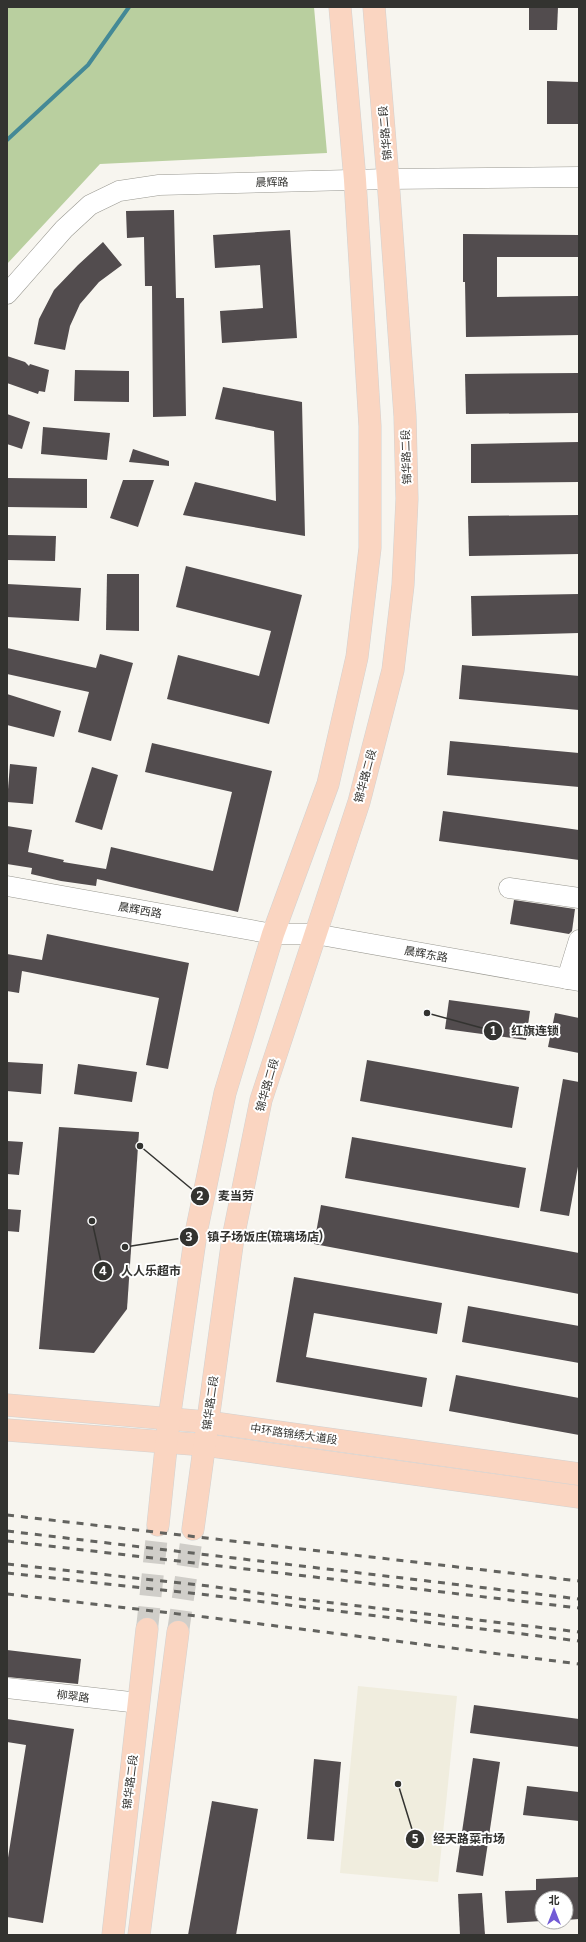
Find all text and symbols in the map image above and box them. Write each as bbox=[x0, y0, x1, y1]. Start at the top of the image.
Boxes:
street label: 锦华路二段 bbox=[377, 105, 394, 161]
street label: 晨辉路 bbox=[255, 176, 289, 189]
street label: 锦华路二段 bbox=[399, 429, 414, 485]
street label: 锦华路二段 bbox=[352, 748, 379, 804]
street label: 晨辉西路 bbox=[117, 900, 163, 921]
street label: 晨辉东路 bbox=[403, 944, 449, 965]
callout: 红旗连锁 bbox=[483, 1019, 567, 1043]
text: 1 bbox=[490, 1024, 496, 1038]
text: 红旗连锁 bbox=[511, 1024, 559, 1038]
street label: 锦华路二段 bbox=[254, 1057, 281, 1113]
callout: 麦当劳 bbox=[190, 1184, 262, 1208]
text: 2 bbox=[197, 1189, 204, 1203]
text: 麦当劳 bbox=[218, 1189, 254, 1203]
callout: 镇子场饭庄(琉璃场店) bbox=[179, 1225, 331, 1249]
text: 镇子场饭庄(琉璃场店) bbox=[207, 1229, 323, 1244]
text: 3 bbox=[186, 1230, 193, 1244]
callout: 人人乐超市 bbox=[93, 1259, 189, 1283]
text: 4 bbox=[99, 1264, 107, 1278]
text: 人人乐超市 bbox=[121, 1264, 181, 1278]
street label: 锦华路二段 bbox=[200, 1375, 221, 1431]
street label: 中环路锦绣大道段 bbox=[249, 1422, 338, 1447]
street label: 柳翠路 bbox=[56, 1688, 90, 1705]
street label: 锦华路二段 bbox=[121, 1754, 140, 1810]
callout: 经天路菜市场 bbox=[405, 1827, 513, 1851]
text: 5 bbox=[412, 1832, 419, 1846]
text: 经天路菜市场 bbox=[433, 1832, 505, 1846]
north arrow bbox=[534, 1890, 574, 1930]
text: 北 bbox=[549, 1894, 560, 1907]

